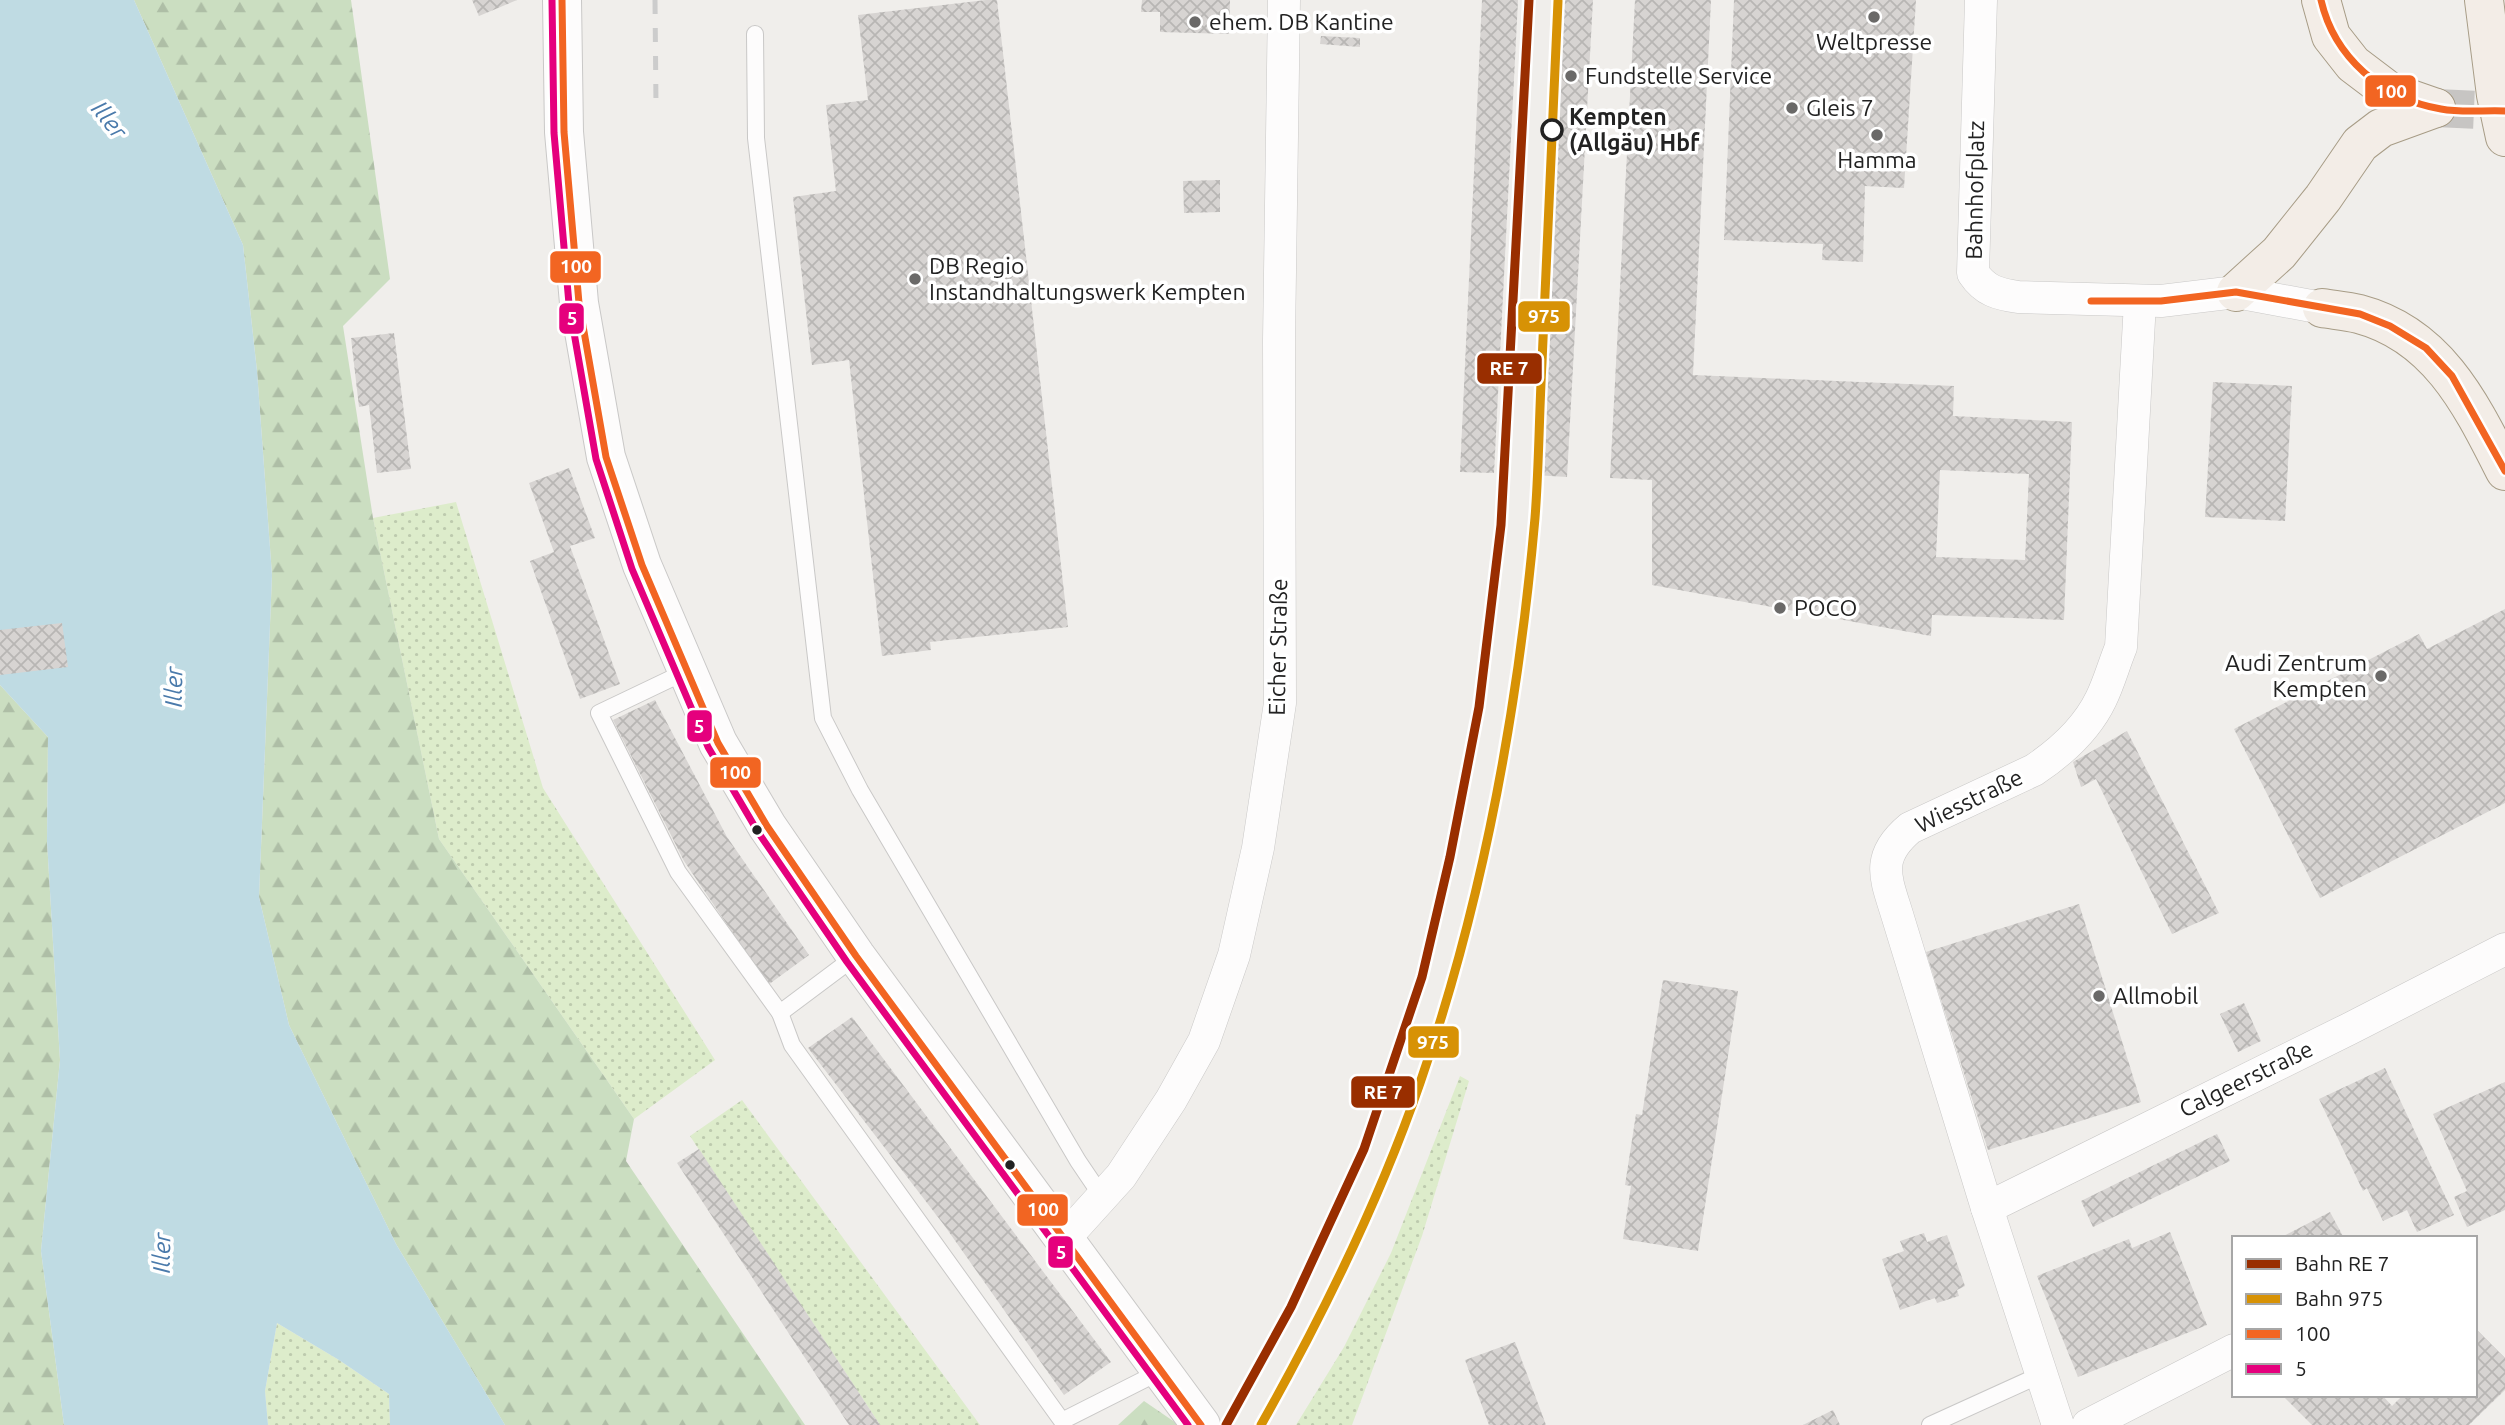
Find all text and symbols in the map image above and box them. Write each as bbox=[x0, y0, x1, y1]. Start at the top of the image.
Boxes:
place label: ehem. DB Kantine bbox=[1209, 9, 1394, 34]
marker: Weltpresse bbox=[1866, 9, 1882, 25]
marker: ehem. DB Kantine bbox=[1187, 14, 1203, 30]
place label: Weltpresse bbox=[1816, 29, 1932, 54]
place label: Fundstelle Service bbox=[1585, 63, 1772, 88]
marker: Fundstelle Service bbox=[1563, 68, 1579, 84]
line badge: 100 bbox=[2364, 74, 2417, 108]
text: 100 bbox=[2375, 80, 2407, 102]
water label: Iller bbox=[86, 95, 133, 145]
place label: Gleis 7 bbox=[1806, 95, 1874, 120]
marker: Gleis 7 bbox=[1784, 100, 1800, 116]
place label: Kempten (Allgäu) Hbf bbox=[1569, 104, 1700, 156]
marker: Kempten (Allgäu) Hbf bbox=[1541, 119, 1563, 141]
street label: Bahnhofplatz bbox=[1961, 120, 1988, 260]
marker: Hamma bbox=[1869, 127, 1885, 143]
place label: Hamma bbox=[1837, 147, 1917, 172]
line badge: 100 bbox=[549, 250, 602, 284]
place label: DB Regio Instandhaltungswerk Kempten bbox=[929, 253, 1246, 304]
text: 100 bbox=[560, 255, 592, 277]
marker: DB Regio Instandhaltungswerk Kempten bbox=[907, 271, 923, 287]
line badge: 975 bbox=[1517, 300, 1571, 333]
line badge: 5 bbox=[558, 302, 585, 335]
text: 975 bbox=[1528, 305, 1560, 327]
text: 5 bbox=[567, 307, 577, 329]
line badge: RE 7 bbox=[1476, 352, 1543, 385]
text: RE 7 bbox=[1490, 357, 1529, 379]
street label: Eicher Straße bbox=[1264, 578, 1291, 716]
place label: POCO bbox=[1794, 595, 1857, 620]
marker: POCO bbox=[1772, 600, 1788, 616]
place label: Audi Zentrum Kempten bbox=[2225, 650, 2367, 701]
water label: Iller bbox=[160, 666, 187, 708]
marker: Audi Zentrum Kempten bbox=[2373, 668, 2389, 684]
line badge: 5 bbox=[686, 709, 713, 743]
text: 5 bbox=[694, 715, 704, 737]
line badge: 100 bbox=[709, 756, 762, 789]
text: 100 bbox=[719, 761, 751, 783]
street label: Wiesstraße bbox=[1911, 764, 2026, 837]
unlabelled marker bbox=[750, 823, 764, 837]
place label: Allmobil bbox=[2113, 983, 2198, 1008]
marker: Allmobil bbox=[2091, 988, 2107, 1004]
line badge: 975 bbox=[1407, 1025, 1460, 1059]
text: 975 bbox=[1417, 1031, 1449, 1053]
street label: Calgeerstraße bbox=[2175, 1035, 2317, 1122]
line badge: RE 7 bbox=[1350, 1075, 1416, 1109]
text: RE 7 bbox=[1364, 1081, 1403, 1103]
unlabelled marker bbox=[1003, 1158, 1017, 1172]
line badge: 100 bbox=[1016, 1193, 1069, 1227]
text: 100 bbox=[1027, 1198, 1059, 1220]
water label: Iller bbox=[148, 1232, 175, 1274]
line badge: 5 bbox=[1047, 1235, 1074, 1269]
legend bbox=[2232, 1236, 2477, 1397]
text: 5 bbox=[1056, 1241, 1066, 1263]
text: Bahn RE 7 bbox=[2295, 1251, 2389, 1275]
text: Bahn 975 bbox=[2295, 1286, 2383, 1310]
text: 100 bbox=[2295, 1321, 2331, 1345]
text: 5 bbox=[2295, 1356, 2307, 1380]

